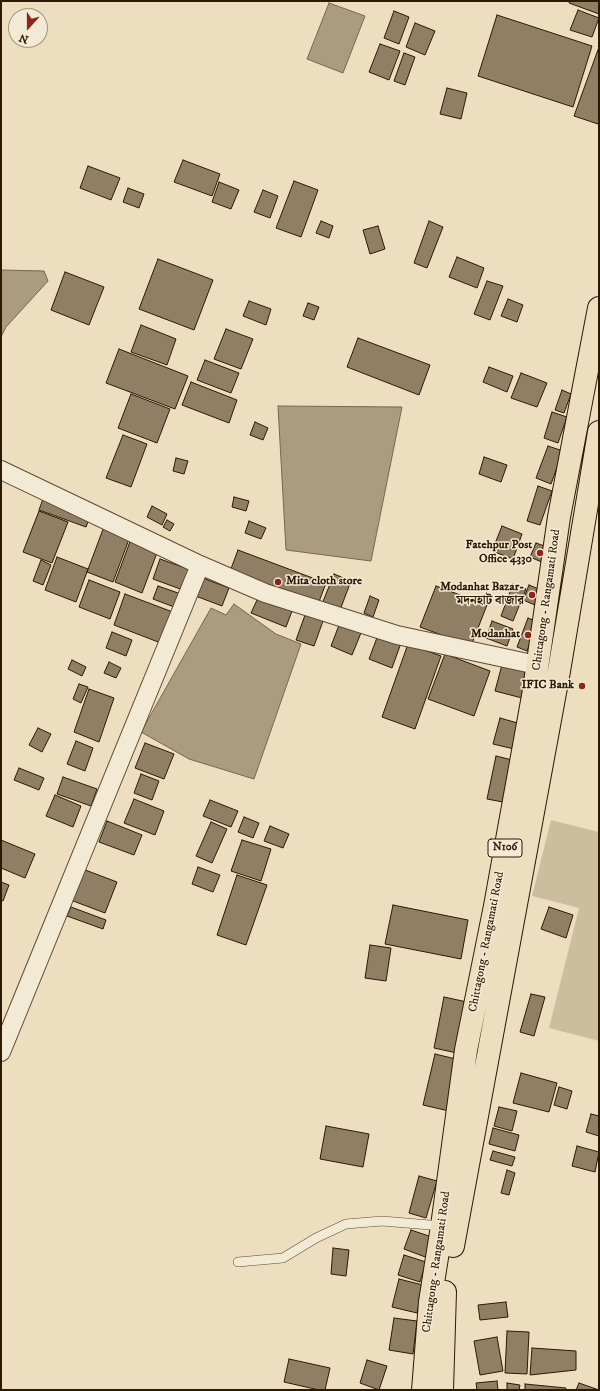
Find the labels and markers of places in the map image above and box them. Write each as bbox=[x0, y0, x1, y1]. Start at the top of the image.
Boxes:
place label: Fatehpur Post Office 4330 bbox=[466, 539, 532, 567]
marker: Fatehpur Post Office 4330 bbox=[535, 548, 545, 558]
place label: Mita cloth store bbox=[286, 575, 362, 589]
marker: Mita cloth store bbox=[273, 577, 283, 587]
place label: Modanhat Bazar- মদনহাট বাজার bbox=[440, 581, 524, 609]
marker: Modanhat Bazar- মদনহাট বাজার bbox=[527, 590, 537, 600]
place label: Modanhat bbox=[471, 628, 520, 642]
marker: Modanhat bbox=[523, 630, 533, 640]
place label: IFIC Bank bbox=[521, 679, 574, 693]
marker: IFIC Bank bbox=[577, 681, 587, 691]

